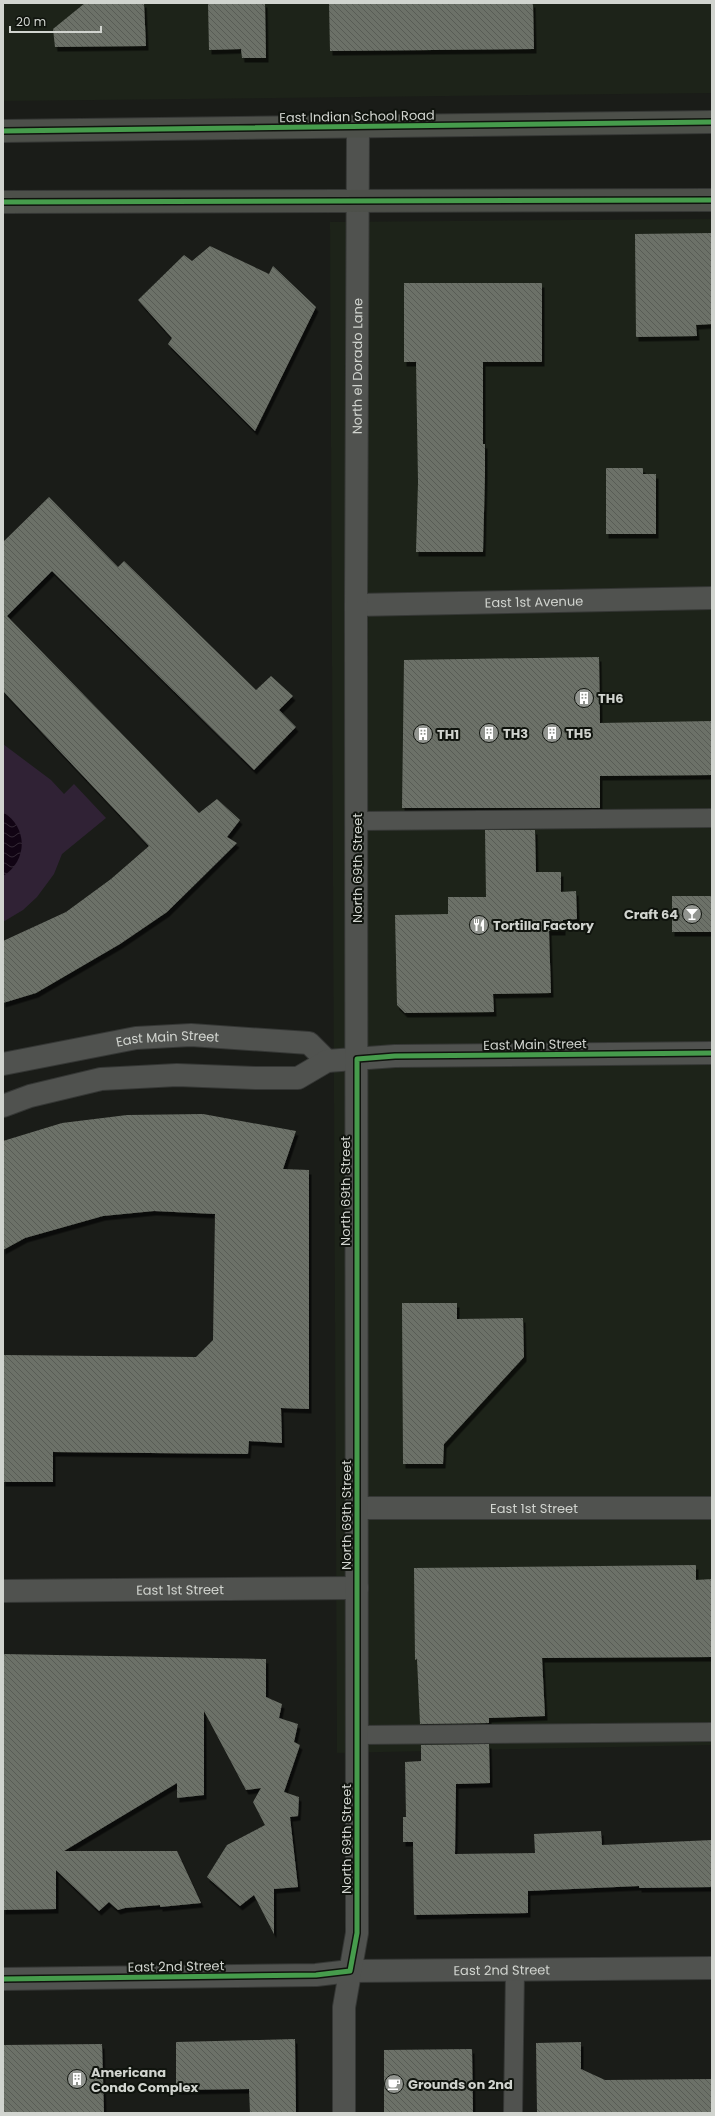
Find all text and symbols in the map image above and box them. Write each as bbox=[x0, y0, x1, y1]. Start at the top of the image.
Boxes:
scale bar bbox=[10, 8, 101, 34]
text: 20 m bbox=[16, 13, 46, 30]
street label: East Indian School Road bbox=[279, 106, 435, 127]
street label: North el Dorado Lane bbox=[348, 298, 367, 434]
street label: East 1st Avenue bbox=[485, 592, 583, 612]
building icon: TH6 bbox=[573, 687, 595, 709]
place label: TH6 bbox=[598, 689, 623, 708]
building icon: TH3 bbox=[478, 722, 500, 744]
building icon: TH5 bbox=[541, 722, 563, 744]
building icon: TH1 bbox=[412, 723, 434, 745]
place label: TH3 bbox=[503, 724, 528, 743]
place label: TH5 bbox=[566, 724, 592, 743]
place label: TH1 bbox=[437, 725, 459, 744]
street label: North 69th Street bbox=[348, 813, 367, 923]
bar icon: Craft 64 bbox=[681, 903, 703, 925]
place label: Craft 64 bbox=[624, 905, 678, 924]
restaurant icon: Tortilla Factory bbox=[468, 914, 490, 936]
place label: Tortilla Factory bbox=[493, 916, 595, 935]
street label: East Main Street bbox=[114, 1026, 220, 1052]
street label: East Main Street bbox=[483, 1034, 587, 1055]
street label: North 69th Street bbox=[336, 1136, 355, 1246]
street label: North 69th Street bbox=[337, 1460, 356, 1570]
street label: East 1st Street bbox=[490, 1499, 578, 1518]
street label: East 1st Street bbox=[136, 1580, 224, 1600]
street label: North 69th Street bbox=[337, 1784, 356, 1894]
street label: East 2nd Street bbox=[128, 1956, 225, 1977]
street label: East 2nd Street bbox=[453, 1960, 550, 1980]
place label: Americana Condo Complex bbox=[91, 2063, 198, 2097]
building icon: Americana Condo Complex bbox=[66, 2068, 88, 2090]
cafe icon: Grounds on 2nd bbox=[383, 2073, 405, 2095]
place label: Grounds on 2nd bbox=[408, 2075, 513, 2094]

